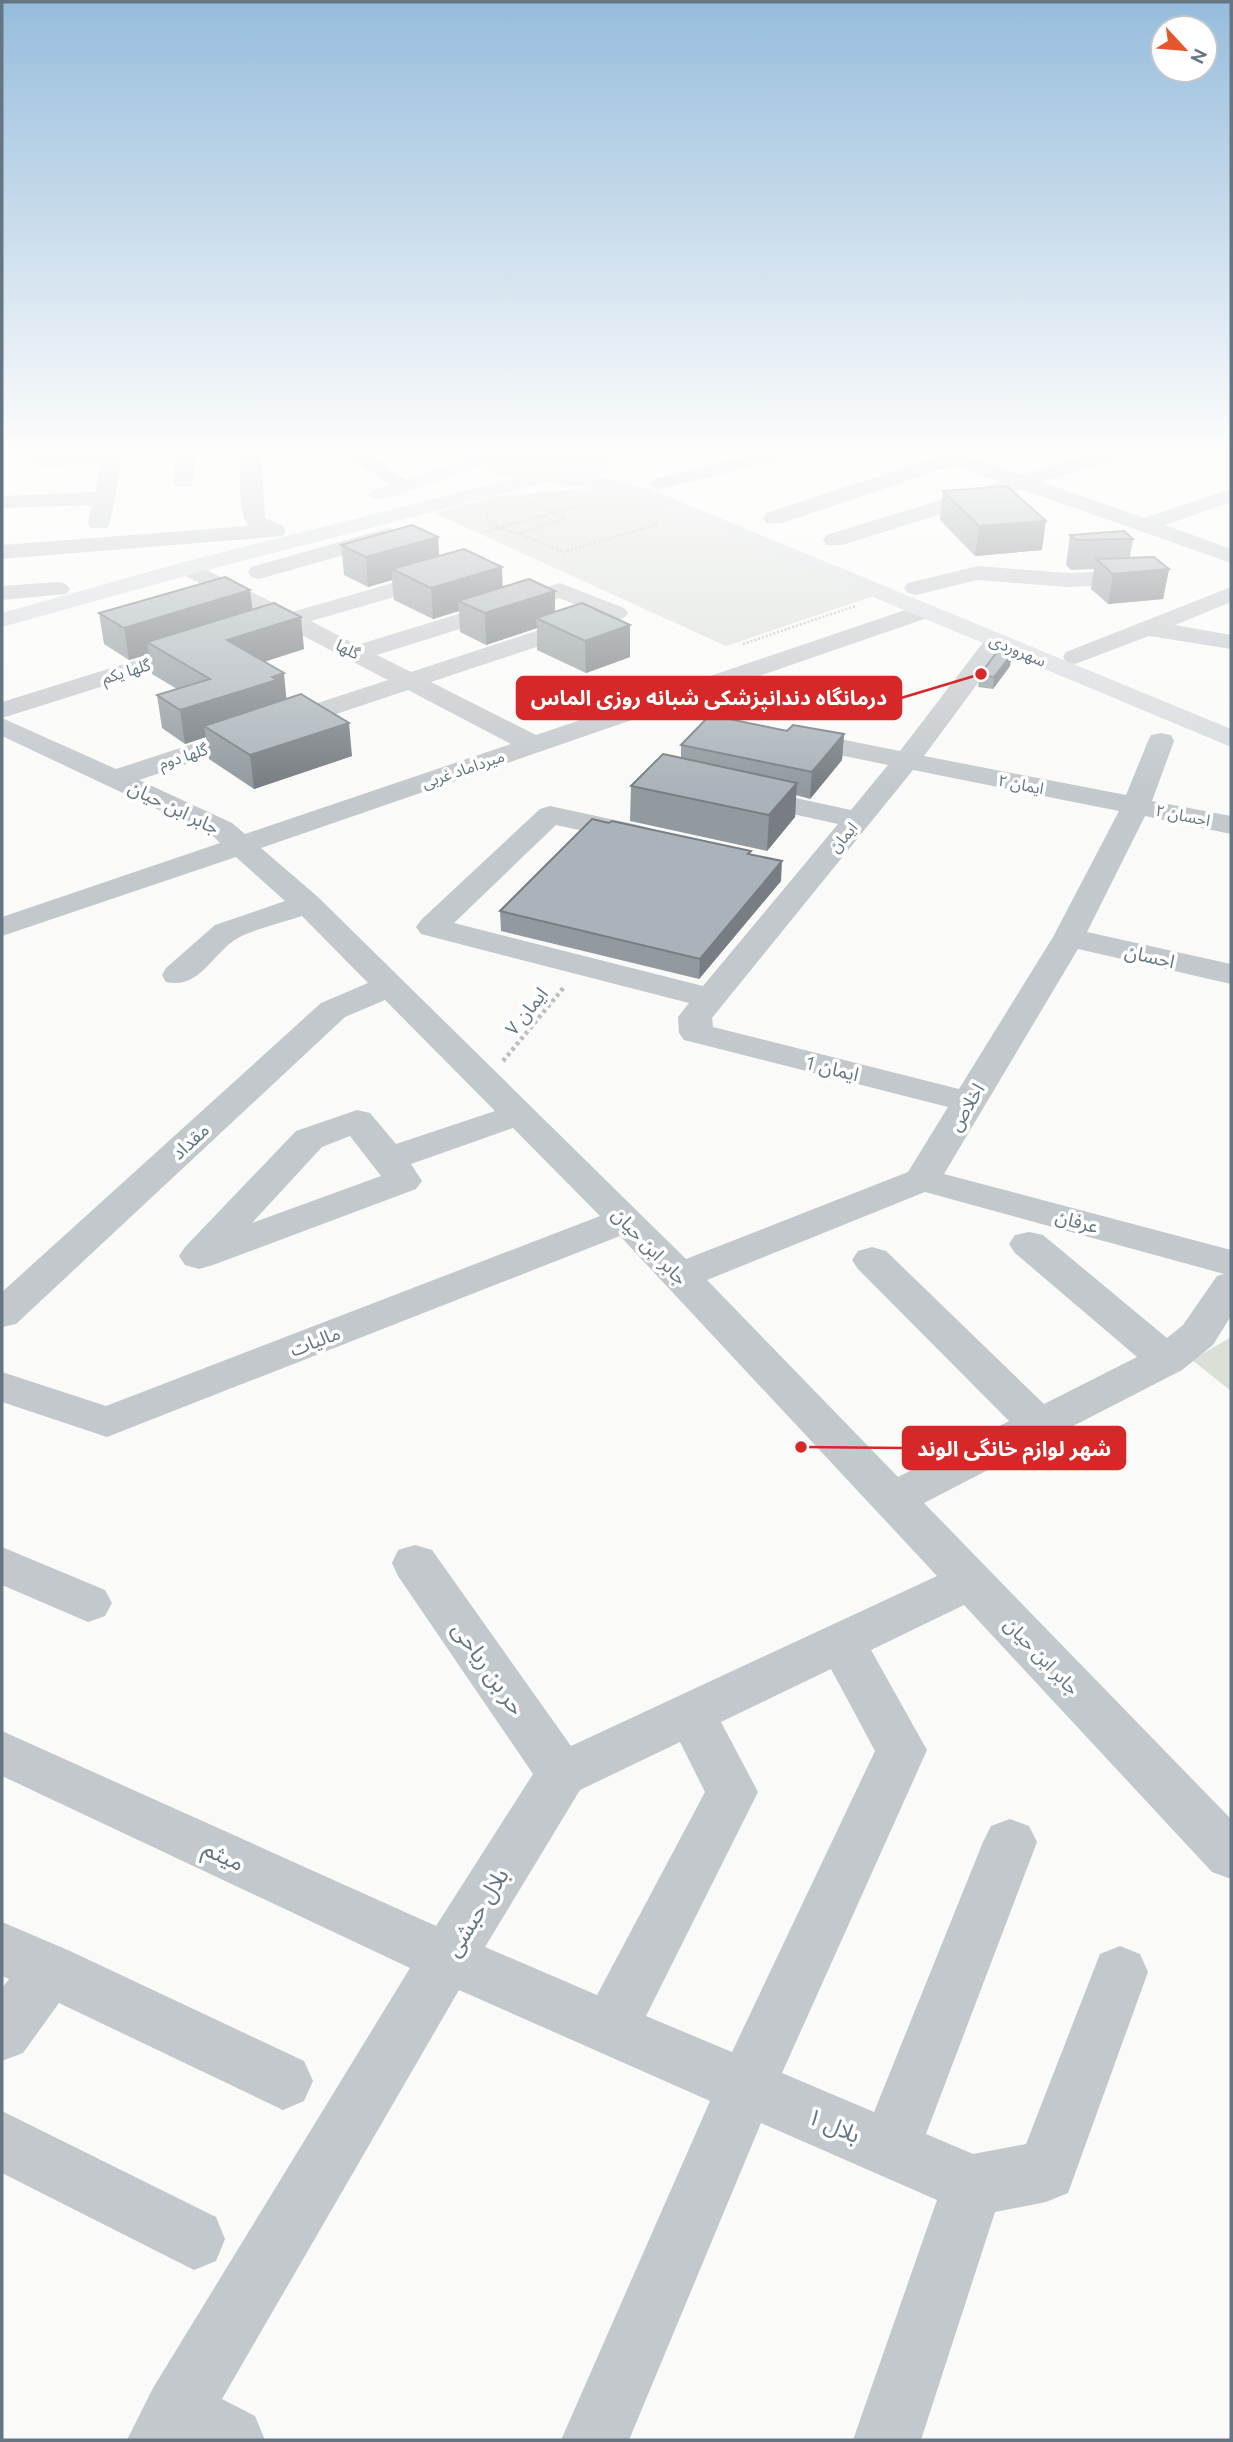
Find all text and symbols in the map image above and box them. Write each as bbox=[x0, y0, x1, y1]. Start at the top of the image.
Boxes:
north arrow bbox=[1149, 14, 1219, 84]
text: N bbox=[1186, 45, 1212, 68]
street label: سهروردی bbox=[987, 630, 1049, 671]
street label: گلها bbox=[333, 635, 363, 664]
street label: گلها یکم bbox=[100, 655, 154, 691]
callout: درمانگاه دندان‍‍پزشکی شبانه روزی الماس bbox=[517, 677, 901, 719]
text: درمانگاه دندان‍‍پزشکی شبانه روزی الماس bbox=[531, 685, 887, 712]
street label: گلها دوم bbox=[156, 740, 211, 776]
street label: میرداماد غربی bbox=[419, 746, 507, 792]
street label: ایمان ۲ bbox=[996, 771, 1045, 798]
street label: جابر ابن حیان bbox=[125, 776, 223, 839]
street label: احسان ۲ bbox=[1154, 801, 1212, 830]
street label: ایمان bbox=[825, 818, 861, 856]
street label: احسان bbox=[1123, 940, 1177, 972]
street label: ایمان ۷ bbox=[500, 983, 552, 1039]
street label: ایمان 1 bbox=[803, 1051, 861, 1085]
street label: اخلاص bbox=[943, 1079, 989, 1135]
street label: مقداد bbox=[167, 1118, 213, 1164]
street label: جابر ابن حیان bbox=[607, 1203, 692, 1290]
street label: عرفان bbox=[1053, 1205, 1101, 1238]
street label: مالیات bbox=[287, 1321, 343, 1361]
callout: شهر لوازم خانگی الوند bbox=[903, 1427, 1125, 1469]
text: شهر لوازم خانگی الوند bbox=[917, 1436, 1111, 1465]
street label: جابر ابن حیان bbox=[999, 1613, 1084, 1700]
street label: حر بن ریاحی bbox=[446, 1617, 530, 1721]
street label: میثم bbox=[197, 1835, 248, 1880]
street label: بلال حبشی bbox=[439, 1863, 515, 1962]
street label: بلال ۱ bbox=[803, 2103, 864, 2149]

